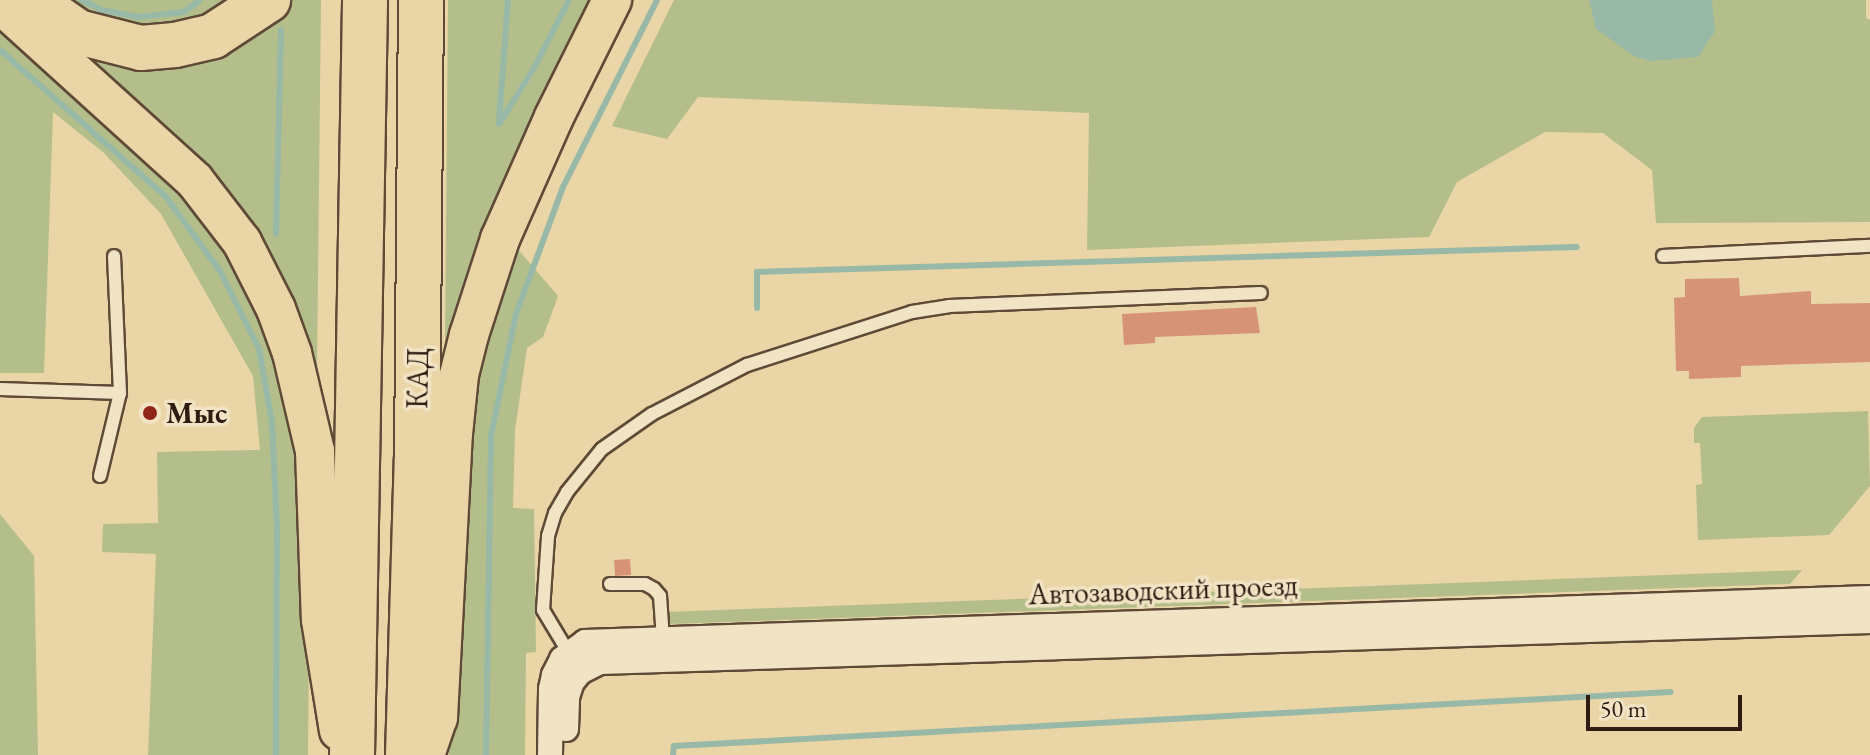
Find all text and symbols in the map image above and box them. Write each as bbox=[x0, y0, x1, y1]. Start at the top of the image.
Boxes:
street label: КАД bbox=[399, 347, 437, 409]
place label: Мыс bbox=[166, 395, 227, 431]
marker: Мыс bbox=[141, 404, 159, 422]
street label: Автозаводский проезд bbox=[1028, 567, 1298, 613]
scale bar bbox=[1590, 679, 1746, 729]
text: 50 m bbox=[1600, 693, 1647, 724]

